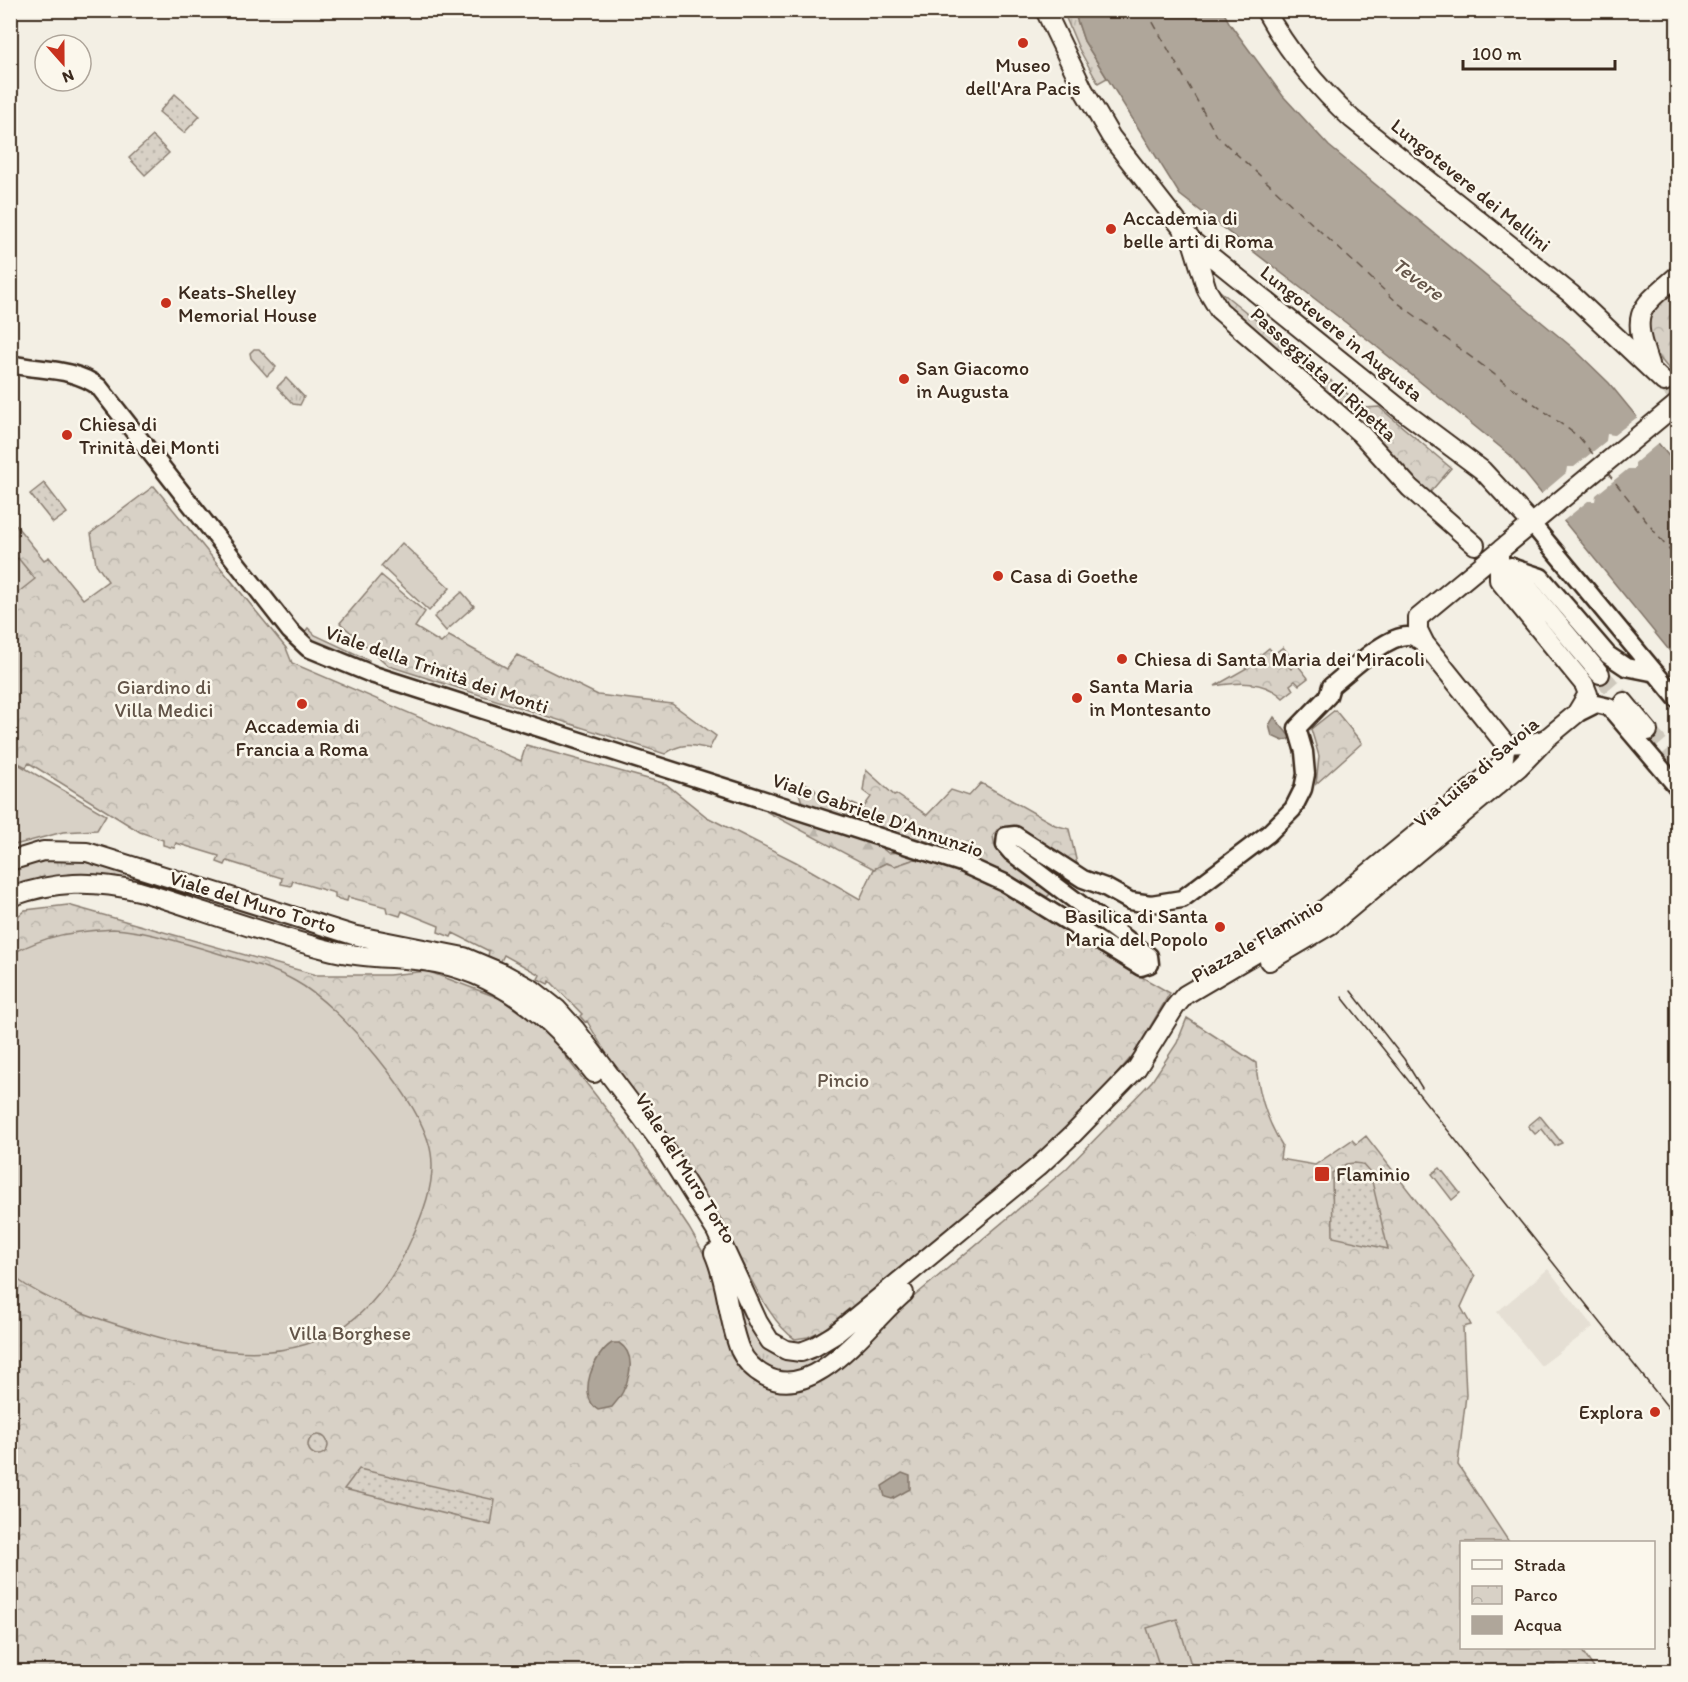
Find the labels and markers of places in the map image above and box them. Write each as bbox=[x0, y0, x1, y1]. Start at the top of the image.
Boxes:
marker: Museo dell'Ara Pacis bbox=[1016, 36, 1030, 50]
place label: Museo dell'Ara Pacis bbox=[965, 53, 1081, 100]
place label: Accademia di belle arti di Roma bbox=[1123, 206, 1274, 253]
marker: Accademia di belle arti di Roma bbox=[1104, 222, 1118, 236]
place label: Keats-Shelley Memorial House bbox=[178, 280, 317, 327]
marker: Keats-Shelley Memorial House bbox=[159, 296, 173, 310]
place label: San Giacomo in Augusta bbox=[916, 356, 1029, 403]
marker: San Giacomo in Augusta bbox=[897, 372, 911, 386]
place label: Chiesa di Trinità dei Monti bbox=[79, 412, 220, 459]
marker: Chiesa di Trinità dei Monti bbox=[60, 428, 74, 442]
place label: Casa di Goethe bbox=[1010, 564, 1138, 588]
marker: Casa di Goethe bbox=[991, 569, 1005, 583]
place label: Chiesa di Santa Maria dei Miracoli bbox=[1134, 647, 1425, 671]
marker: Chiesa di Santa Maria dei Miracoli bbox=[1115, 652, 1129, 666]
place label: Santa Maria in Montesanto bbox=[1089, 674, 1211, 721]
marker: Santa Maria in Montesanto bbox=[1070, 691, 1084, 705]
marker: Accademia di Francia a Roma bbox=[295, 697, 309, 711]
place label: Accademia di Francia a Roma bbox=[236, 714, 369, 761]
place label: Basilica di Santa Maria del Popolo bbox=[1065, 904, 1209, 951]
marker: Basilica di Santa Maria del Popolo bbox=[1213, 920, 1227, 934]
place label: Flaminio bbox=[1336, 1162, 1410, 1186]
marker: Flaminio bbox=[1313, 1165, 1331, 1183]
place label: Explora bbox=[1579, 1400, 1643, 1424]
marker: Explora bbox=[1648, 1405, 1662, 1419]

